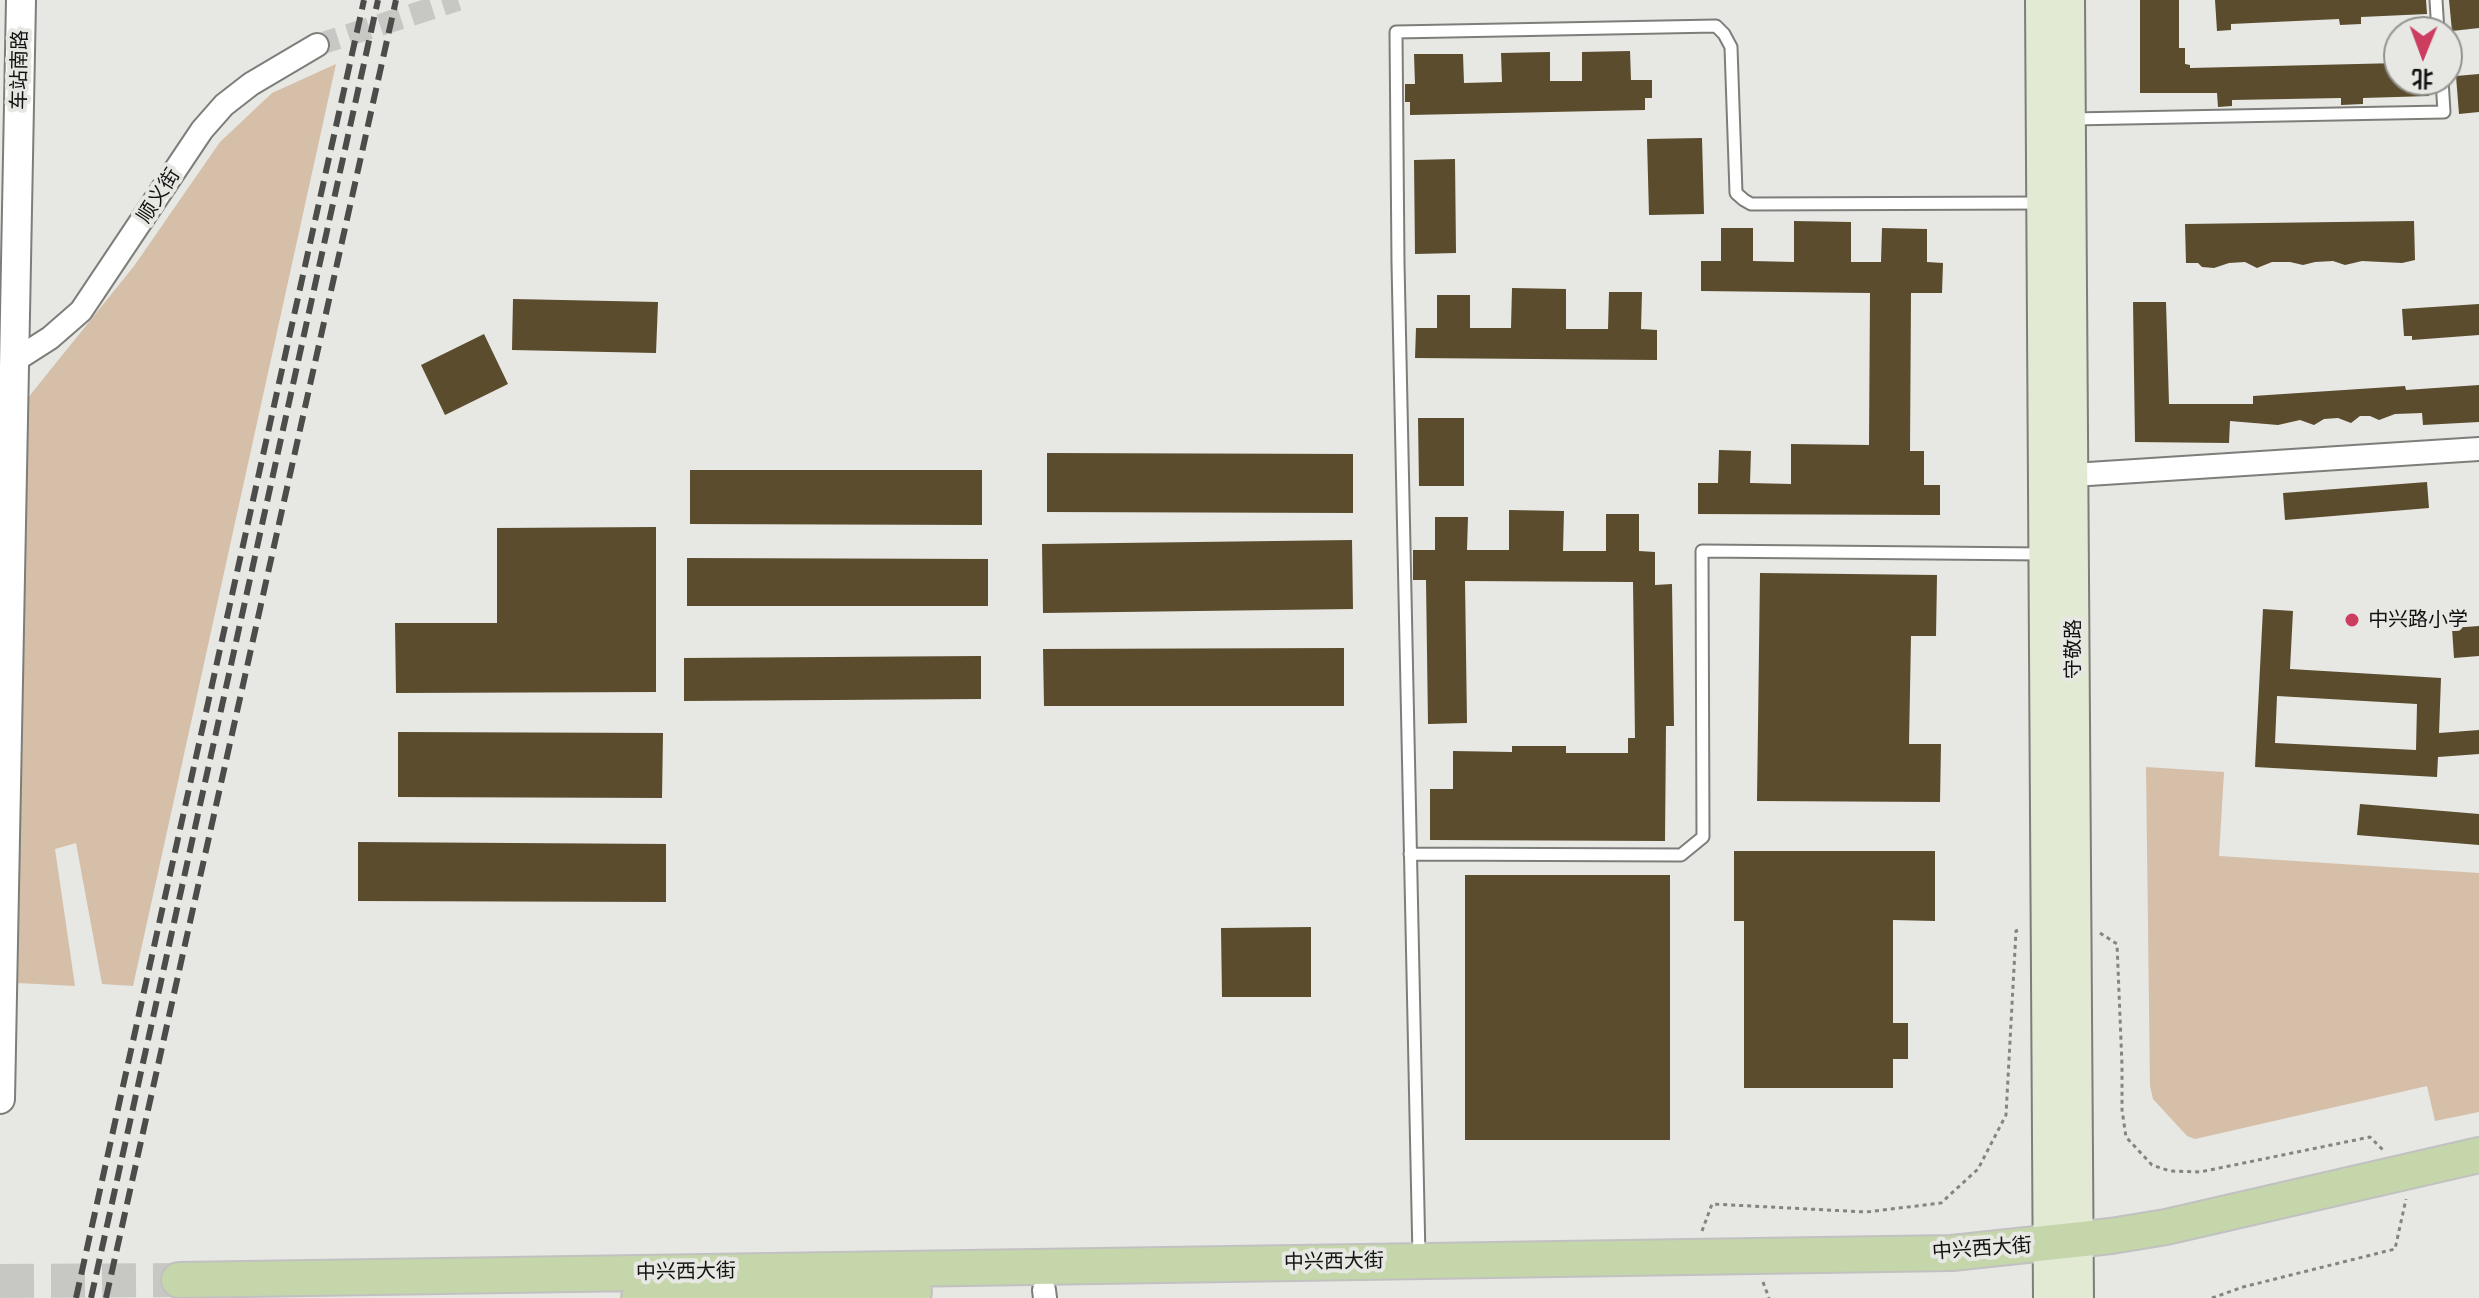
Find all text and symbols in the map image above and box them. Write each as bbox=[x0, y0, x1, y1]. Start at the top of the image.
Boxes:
north arrow bbox=[2383, 16, 2463, 96]
street label: 车站南路 bbox=[7, 30, 33, 110]
text: 北 bbox=[2411, 66, 2434, 91]
street label: 顺义街 bbox=[133, 164, 185, 228]
place label: 中兴路小学 bbox=[2368, 608, 2468, 632]
marker: 中兴路小学 bbox=[2343, 611, 2361, 629]
street label: 守敬路 bbox=[2062, 619, 2086, 679]
street label: 中兴西大街 bbox=[1931, 1234, 2033, 1264]
street label: 中兴西大街 bbox=[1284, 1249, 1384, 1275]
street label: 中兴西大街 bbox=[636, 1259, 736, 1285]

